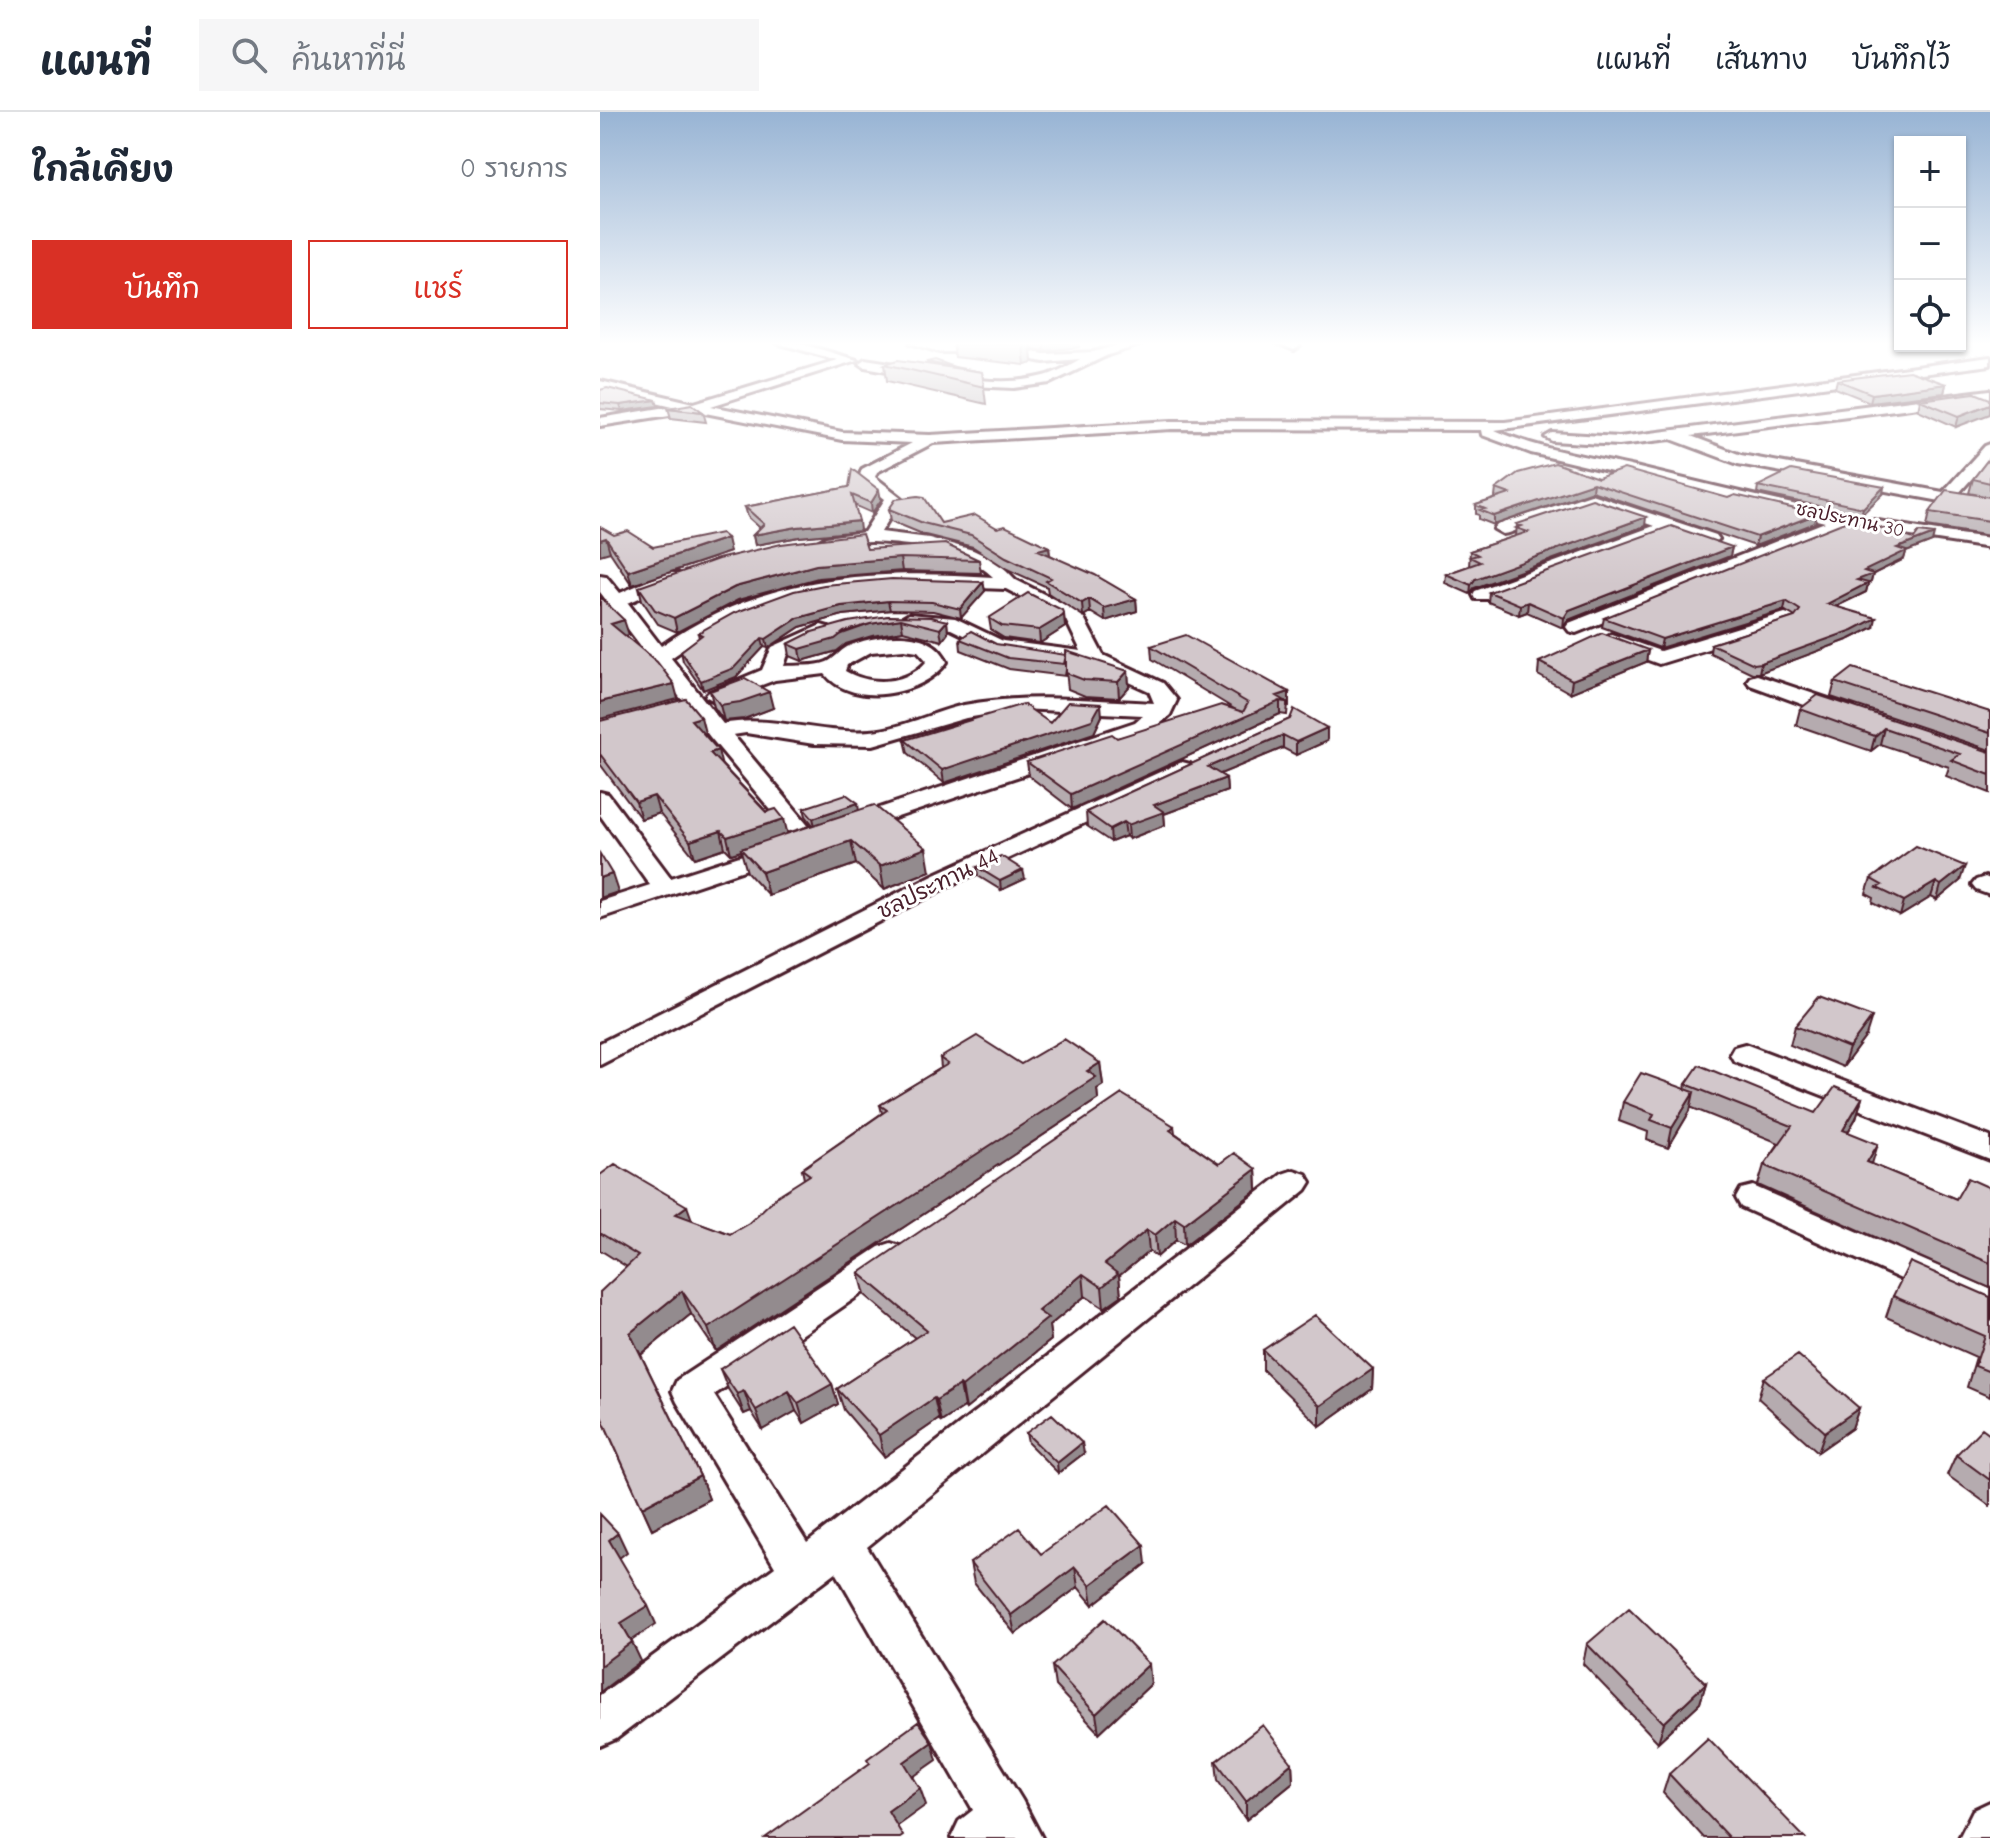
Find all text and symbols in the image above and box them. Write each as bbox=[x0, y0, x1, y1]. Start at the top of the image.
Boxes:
search box bbox=[199, 19, 759, 91]
icon: search bbox=[227, 33, 271, 77]
text: แผนที่ bbox=[40, 40, 151, 84]
text: ค้นหาที่นี่ bbox=[291, 43, 405, 78]
text: แผนที่ bbox=[1595, 44, 1671, 76]
text: เส้นทาง bbox=[1715, 44, 1808, 76]
text: บันทึกไว้ bbox=[1852, 44, 1950, 76]
map controls bbox=[1894, 136, 1966, 352]
button: + bbox=[1894, 136, 1966, 208]
text: ใกล้เคียง bbox=[32, 150, 174, 190]
text: 0 รายการ bbox=[460, 154, 568, 184]
button: − bbox=[1894, 208, 1966, 280]
button: บันทึก bbox=[32, 240, 292, 329]
button: แชร์ bbox=[308, 240, 568, 329]
button: locate bbox=[1894, 280, 1966, 352]
street label: ชลประทาน 30 bbox=[1794, 497, 1906, 542]
street label: ชลประทาน 44 bbox=[873, 843, 1003, 925]

